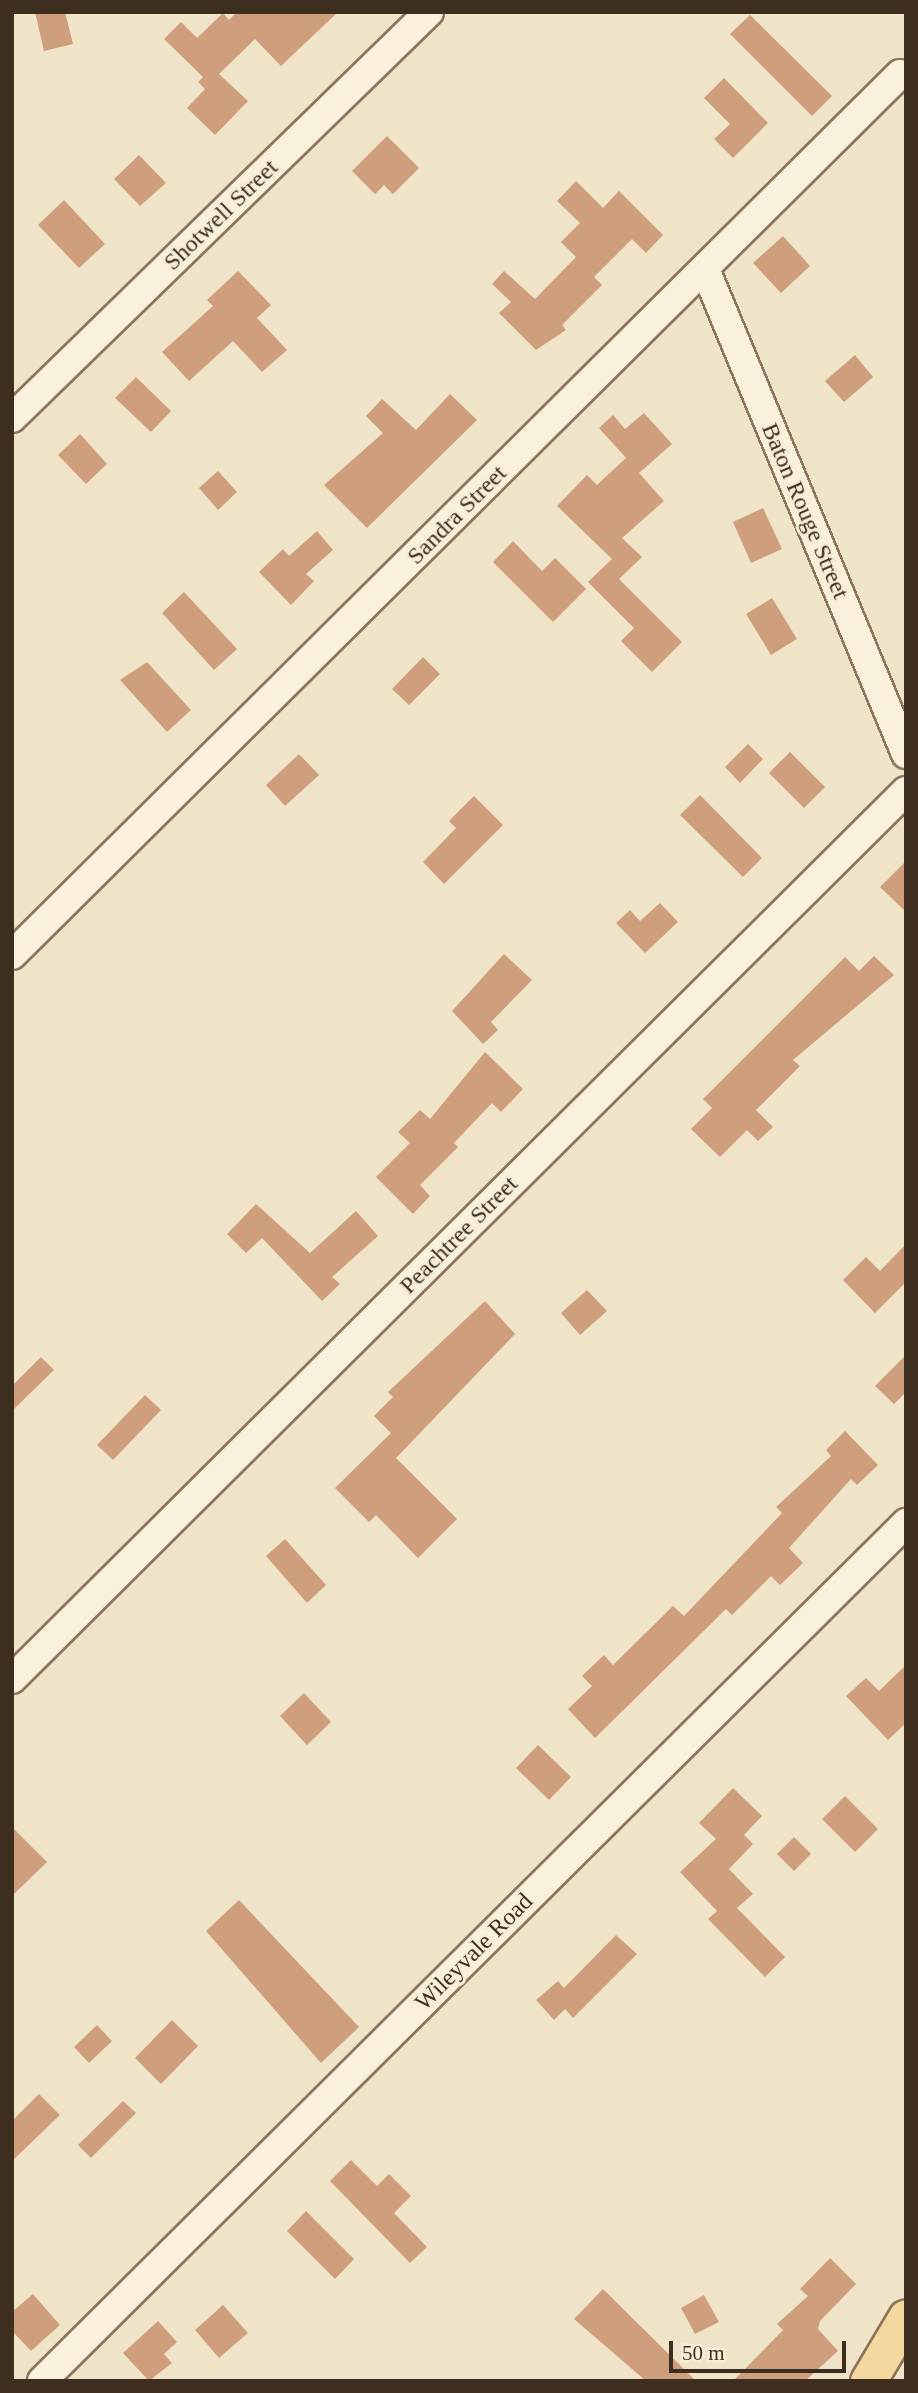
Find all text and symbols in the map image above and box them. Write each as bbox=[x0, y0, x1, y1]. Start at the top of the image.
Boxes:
street label: Shotwell Street bbox=[158, 153, 284, 277]
street label: Baton Rouge Street bbox=[755, 419, 855, 603]
street label: Sandra Street bbox=[401, 459, 513, 571]
street label: Peachtree Street bbox=[394, 1170, 524, 1300]
street label: Wileyvale Road bbox=[409, 1887, 539, 2017]
scale bar bbox=[673, 2326, 850, 2370]
text: 50 m bbox=[682, 2341, 725, 2365]

